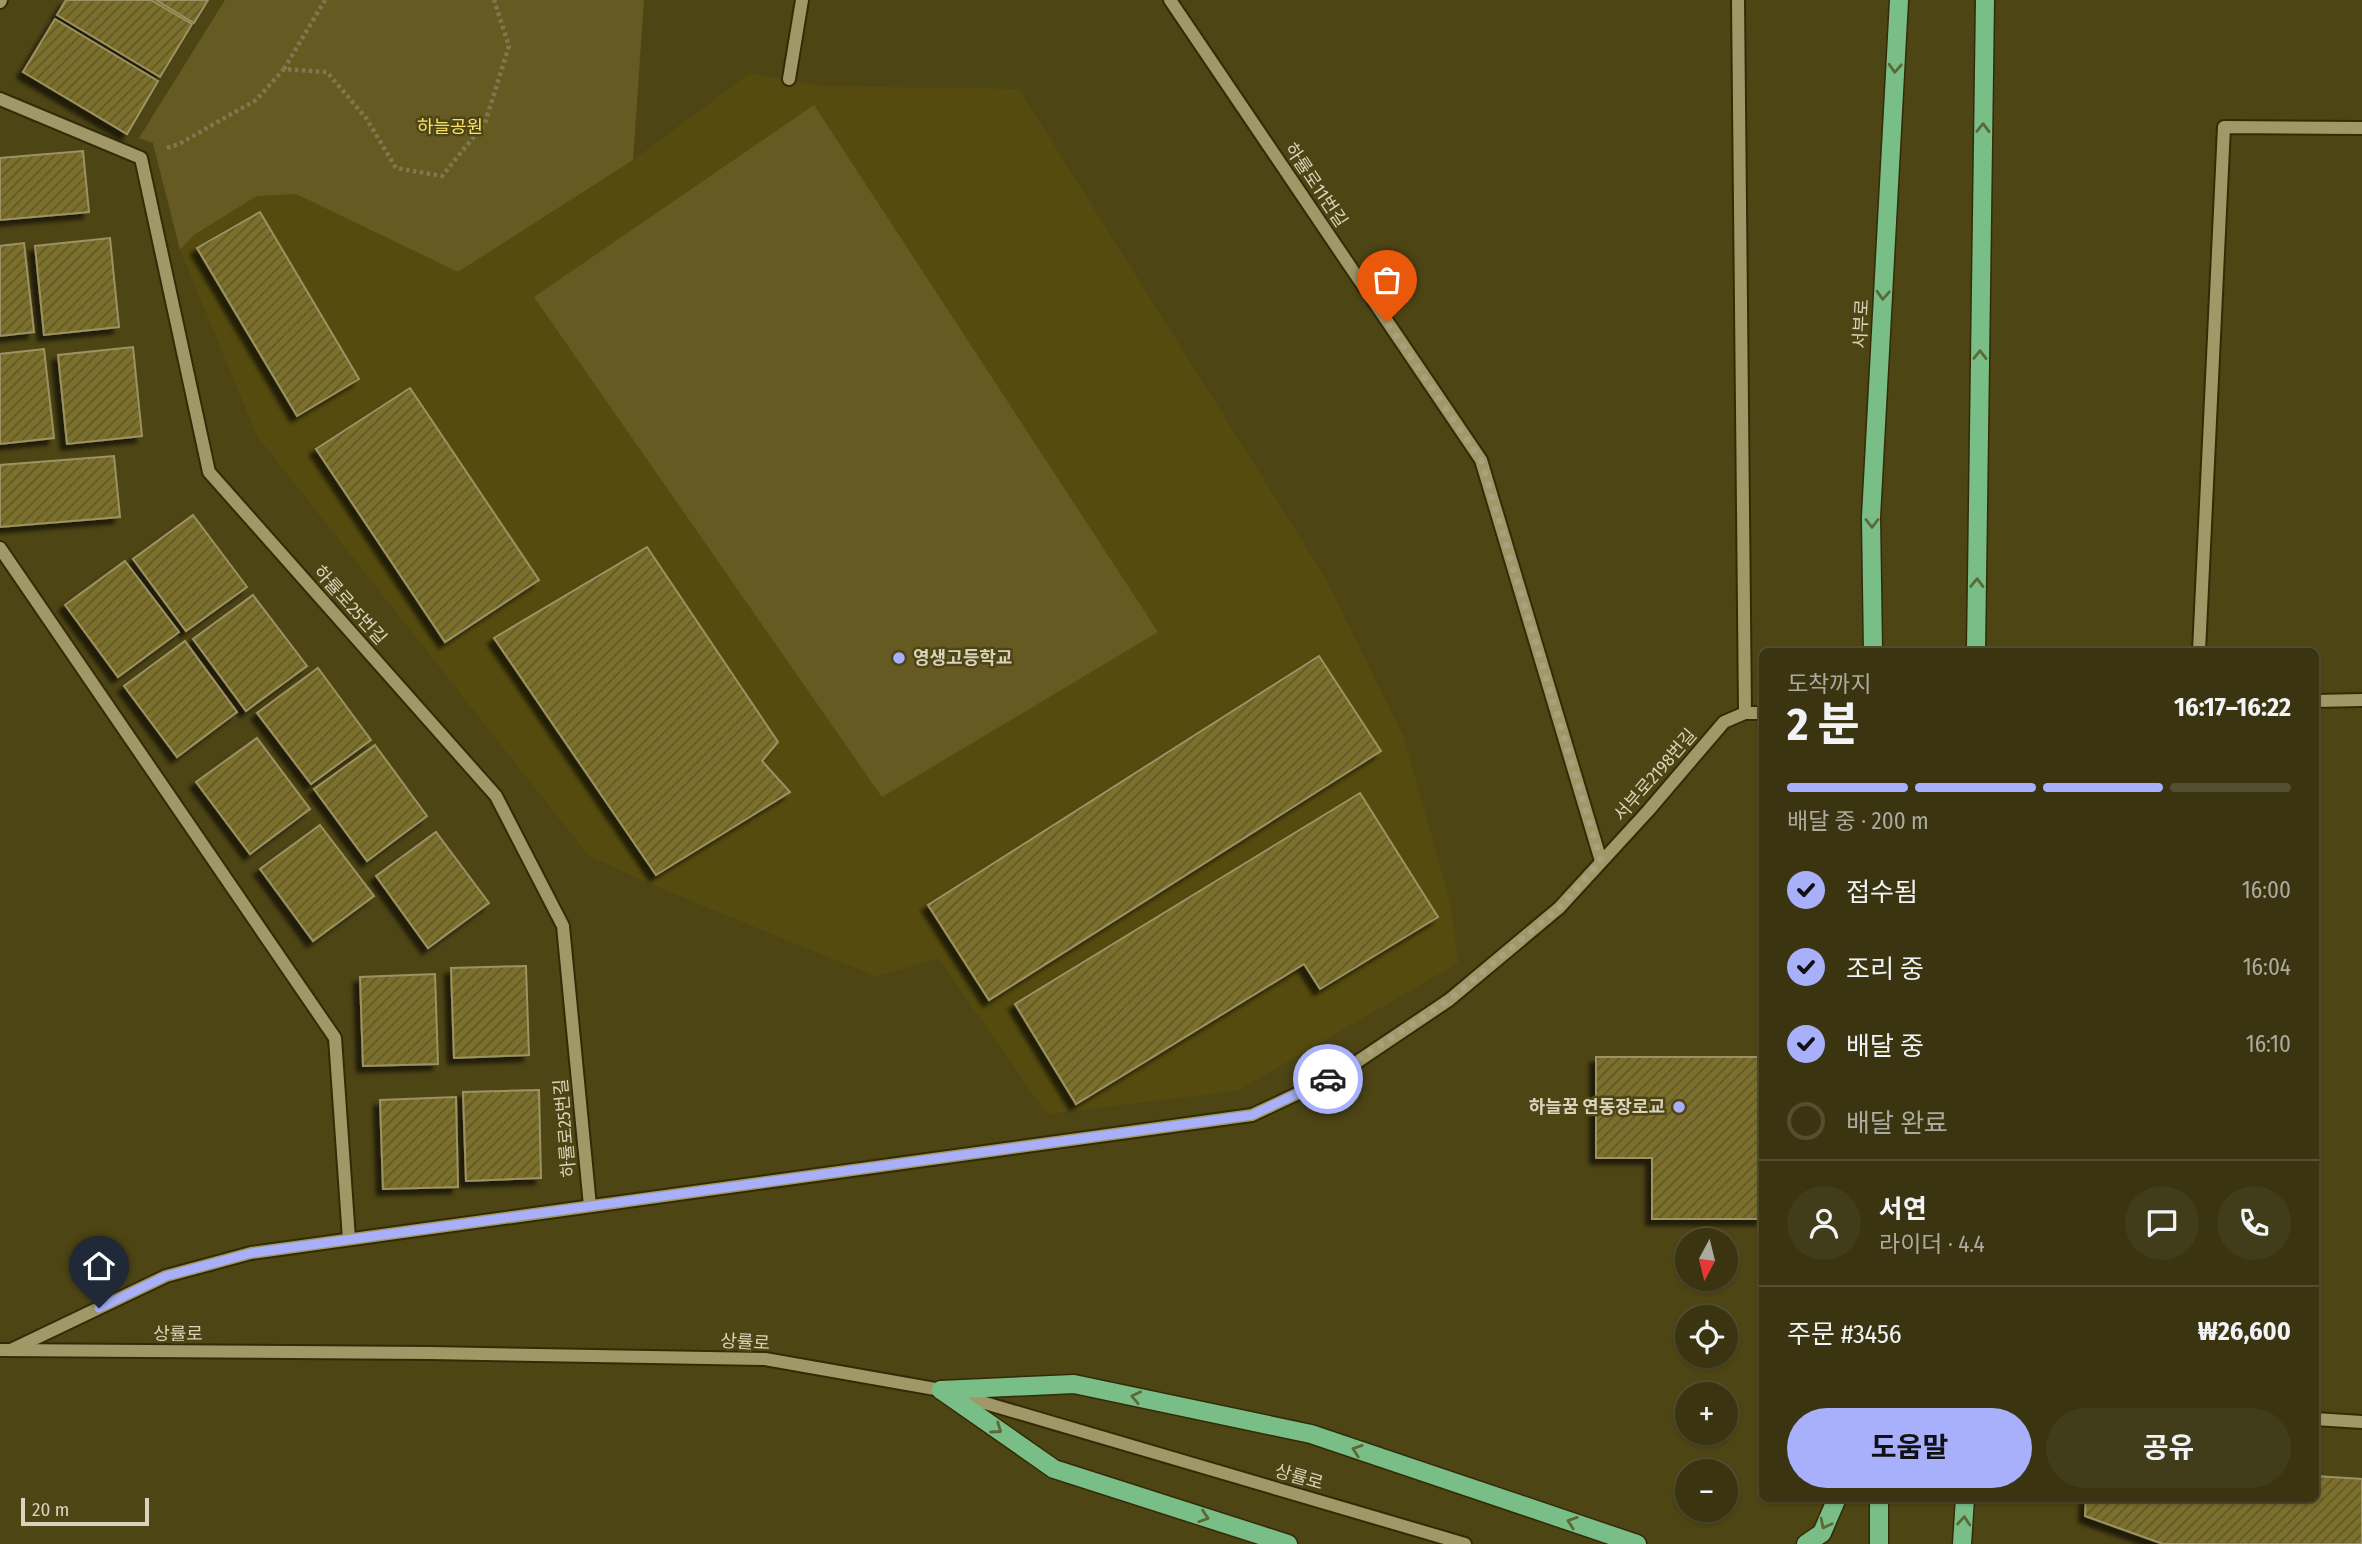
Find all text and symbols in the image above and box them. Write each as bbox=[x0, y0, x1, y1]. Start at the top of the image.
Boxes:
one-way arrow bbox=[1888, 63, 1903, 74]
park label: 하늘공원 bbox=[417, 116, 483, 138]
one-way arrow bbox=[1975, 122, 1991, 133]
street label: 하률로11번길 bbox=[1280, 139, 1352, 231]
pin bbox=[1357, 250, 1417, 322]
icon: bag bbox=[1368, 261, 1406, 299]
one-way arrow bbox=[1876, 290, 1891, 301]
street label: 서부로 bbox=[1849, 299, 1873, 349]
one-way arrow bbox=[1972, 350, 1988, 360]
one-way arrow bbox=[1864, 518, 1880, 528]
street label: 하률로25번길 bbox=[309, 561, 391, 649]
one-way arrow bbox=[1969, 577, 1984, 588]
place label: 영생고등학교 bbox=[913, 647, 1012, 669]
marker: 영생고등학교 bbox=[891, 650, 907, 666]
text: 도착까지 bbox=[1787, 670, 1872, 698]
text: 16:17–16:22 bbox=[2174, 692, 2291, 723]
text: 2 분 bbox=[1787, 697, 1860, 752]
street label: 서부로2198번길 bbox=[1609, 724, 1701, 826]
text: 배달 중 · 200 m bbox=[1787, 807, 1929, 835]
icon: check bbox=[1787, 871, 1825, 909]
text: 16:00 bbox=[2242, 876, 2291, 904]
text: 접수됨 bbox=[1846, 877, 1918, 908]
icon: check bbox=[1787, 948, 1825, 986]
text: 16:04 bbox=[2243, 953, 2291, 981]
text: 조리 중 bbox=[1846, 954, 1924, 985]
icon: check bbox=[1787, 1025, 1825, 1063]
text: 16:10 bbox=[2246, 1030, 2291, 1058]
text: 배달 중 bbox=[1846, 1031, 1924, 1062]
courier bbox=[1293, 1044, 1363, 1114]
icon: car bbox=[1309, 1060, 1347, 1098]
street label: 하률로25번길 bbox=[550, 1078, 580, 1178]
place label: 하늘꿈 연동장로교 bbox=[1529, 1096, 1665, 1118]
marker: 하늘꿈 연동장로교 bbox=[1671, 1099, 1687, 1115]
text: 배달 완료 bbox=[1846, 1108, 1948, 1139]
button: person bbox=[1787, 1186, 1861, 1260]
button: chat bbox=[2125, 1186, 2199, 1260]
button: phone bbox=[2217, 1186, 2291, 1260]
text: 서연 bbox=[1879, 1194, 1927, 1225]
north arrow bbox=[1675, 1228, 1738, 1292]
map controls bbox=[1675, 1228, 1738, 1522]
text: 라이더 · 4.4 bbox=[1879, 1230, 1985, 1258]
pin bbox=[69, 1236, 129, 1308]
icon: home bbox=[80, 1247, 118, 1285]
button: locate bbox=[1675, 1305, 1738, 1368]
text: ₩26,600 bbox=[2198, 1316, 2291, 1347]
text: 주문 #3456 bbox=[1787, 1319, 1902, 1350]
street label: 상률로 bbox=[153, 1323, 203, 1345]
street label: 상률로 bbox=[720, 1330, 770, 1354]
button: + bbox=[1675, 1382, 1738, 1445]
one-way arrow bbox=[1130, 1391, 1142, 1406]
button: 도움말 bbox=[1787, 1408, 2032, 1488]
button: 공유 bbox=[2046, 1408, 2291, 1488]
one-way arrow bbox=[989, 1421, 1002, 1433]
one-way arrow bbox=[1351, 1443, 1363, 1458]
button: − bbox=[1675, 1459, 1738, 1522]
street label: 상률로 bbox=[1272, 1460, 1326, 1494]
scale bar bbox=[21, 1495, 149, 1527]
text: 20 m bbox=[32, 1498, 69, 1521]
one-way arrow bbox=[1198, 1509, 1210, 1523]
one-way arrow bbox=[1956, 1515, 1971, 1526]
one-way arrow bbox=[1567, 1516, 1579, 1530]
one-way arrow bbox=[1820, 1517, 1834, 1529]

